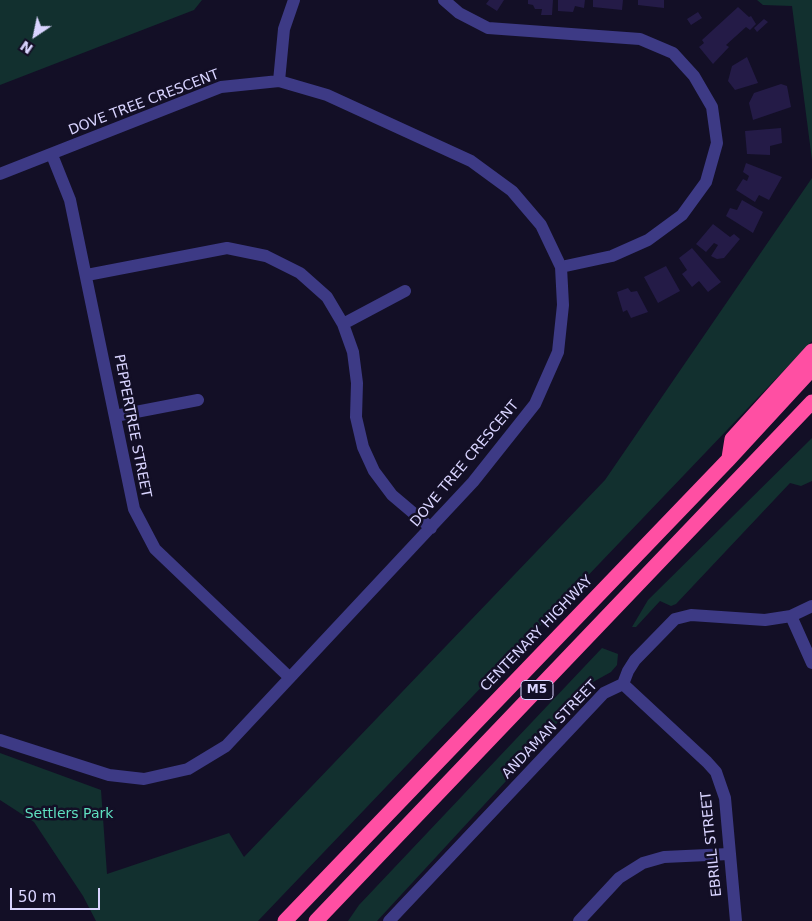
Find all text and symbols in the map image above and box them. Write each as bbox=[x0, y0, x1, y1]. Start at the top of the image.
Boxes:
north arrow bbox=[10, 10, 60, 60]
text: N bbox=[17, 38, 36, 57]
street label: DOVE TREE CRESCENT bbox=[66, 67, 222, 139]
street label: PEPPERTREE STREET bbox=[110, 353, 154, 499]
street label: DOVE TREE CRESCENT bbox=[407, 397, 523, 531]
street label: CENTENARY HIGHWAY bbox=[477, 573, 597, 695]
street label: ANDAMAN STREET bbox=[499, 677, 601, 783]
road number: M5 bbox=[521, 680, 553, 700]
street label: EBRILL STREET bbox=[698, 791, 726, 897]
park label: Settlers Park bbox=[25, 806, 113, 822]
scale bar bbox=[12, 878, 102, 910]
text: 50 m bbox=[18, 888, 56, 906]

